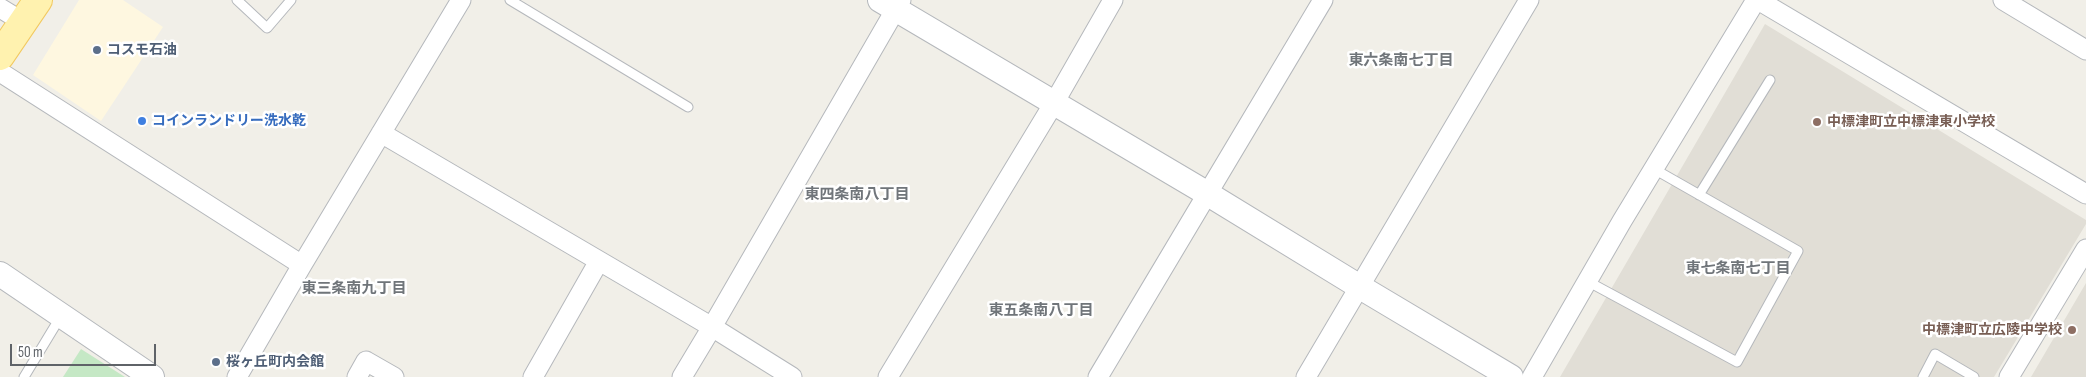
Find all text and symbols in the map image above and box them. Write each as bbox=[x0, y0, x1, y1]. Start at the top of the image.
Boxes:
place label: コスモ石油 bbox=[107, 42, 177, 58]
marker: コスモ石油 bbox=[91, 44, 103, 56]
district label: 東六条南七丁目 bbox=[1349, 52, 1453, 70]
place label: コインランドリー洗水乾 bbox=[152, 113, 306, 129]
place label: 中標津町立中標津東小学校 bbox=[1827, 114, 1995, 130]
marker: コインランドリー洗水乾 bbox=[136, 115, 148, 127]
marker: 中標津町立中標津東小学校 bbox=[1811, 116, 1823, 128]
district label: 東四条南八丁目 bbox=[805, 186, 909, 204]
district label: 東七条南七丁目 bbox=[1686, 260, 1790, 278]
district label: 東三条南九丁目 bbox=[302, 280, 406, 298]
district label: 東五条南八丁目 bbox=[989, 302, 1093, 320]
place label: 中標津町立広陵中学校 bbox=[1922, 322, 2062, 338]
marker: 中標津町立広陵中学校 bbox=[2066, 324, 2078, 336]
scale bar bbox=[12, 334, 159, 366]
text: 50 m bbox=[18, 343, 43, 362]
place label: 桜ヶ丘町内会館 bbox=[226, 354, 324, 370]
marker: 桜ヶ丘町内会館 bbox=[210, 356, 222, 368]

